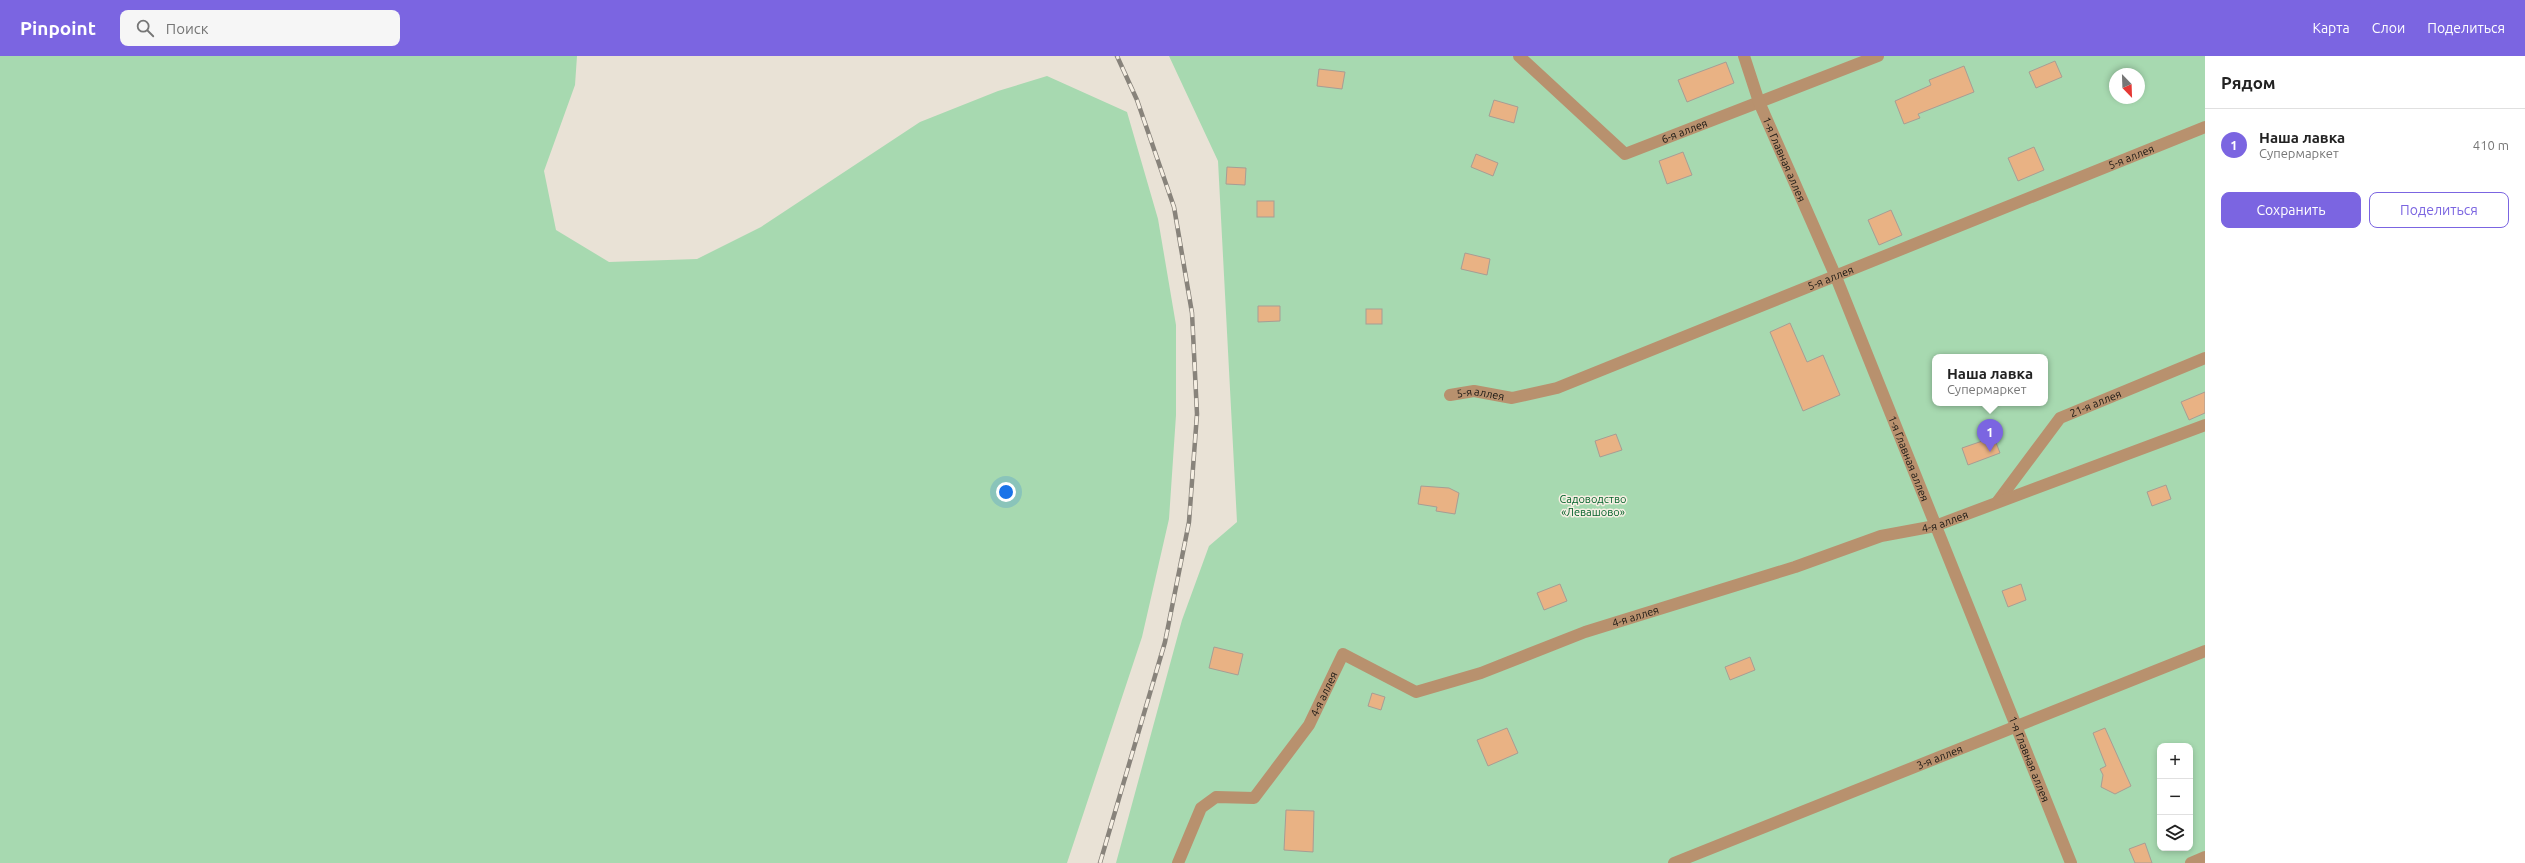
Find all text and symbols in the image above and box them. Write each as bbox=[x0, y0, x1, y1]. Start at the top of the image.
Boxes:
search box bbox=[120, 10, 400, 46]
text: Pinpoint bbox=[20, 17, 96, 39]
icon: search bbox=[134, 17, 156, 39]
text: Поиск bbox=[166, 20, 209, 37]
text: Карта bbox=[2312, 20, 2350, 36]
text: Слои bbox=[2372, 20, 2405, 36]
text: Поделиться bbox=[2427, 20, 2505, 36]
north arrow bbox=[2109, 68, 2145, 104]
text: Рядом bbox=[2221, 73, 2276, 92]
street label: 1-я Главная аллея bbox=[1760, 115, 1808, 204]
street label: 6-я аллея bbox=[1660, 117, 1709, 145]
text: Наша лавка bbox=[2259, 129, 2345, 146]
text: 1 bbox=[2230, 138, 2238, 152]
text: 410 m bbox=[2473, 138, 2509, 152]
street label: 5-я аллея bbox=[2106, 142, 2156, 171]
text: Супермаркет bbox=[2259, 146, 2339, 160]
button: Сохранить bbox=[2221, 192, 2361, 228]
button: Поделиться bbox=[2369, 192, 2509, 228]
street label: 5-я аллея bbox=[1806, 263, 1855, 292]
popup bbox=[1932, 354, 2048, 406]
text: Наша лавка bbox=[1947, 365, 2033, 382]
text: Супермаркет bbox=[1947, 382, 2027, 396]
street label: 5-я аллея bbox=[1456, 385, 1505, 402]
street label: 21-я аллея bbox=[2068, 387, 2123, 419]
street label: 1-я Главная аллея bbox=[1886, 414, 1931, 503]
pin: 1 bbox=[1977, 419, 2003, 452]
your location bbox=[996, 482, 1016, 502]
park label: Садоводство «Левашово» bbox=[1560, 493, 1626, 518]
street label: 4-я аллея bbox=[1921, 508, 1970, 534]
street label: 4-я аллея bbox=[1611, 603, 1660, 629]
street label: 4-я аллея bbox=[1308, 670, 1340, 718]
street label: 1-я Главная аллея bbox=[2007, 714, 2052, 804]
street label: 3-я аллея bbox=[1915, 742, 1964, 772]
map controls bbox=[2157, 743, 2193, 851]
button: + bbox=[2157, 743, 2193, 779]
button: − bbox=[2157, 779, 2193, 815]
button: layers bbox=[2157, 815, 2193, 851]

